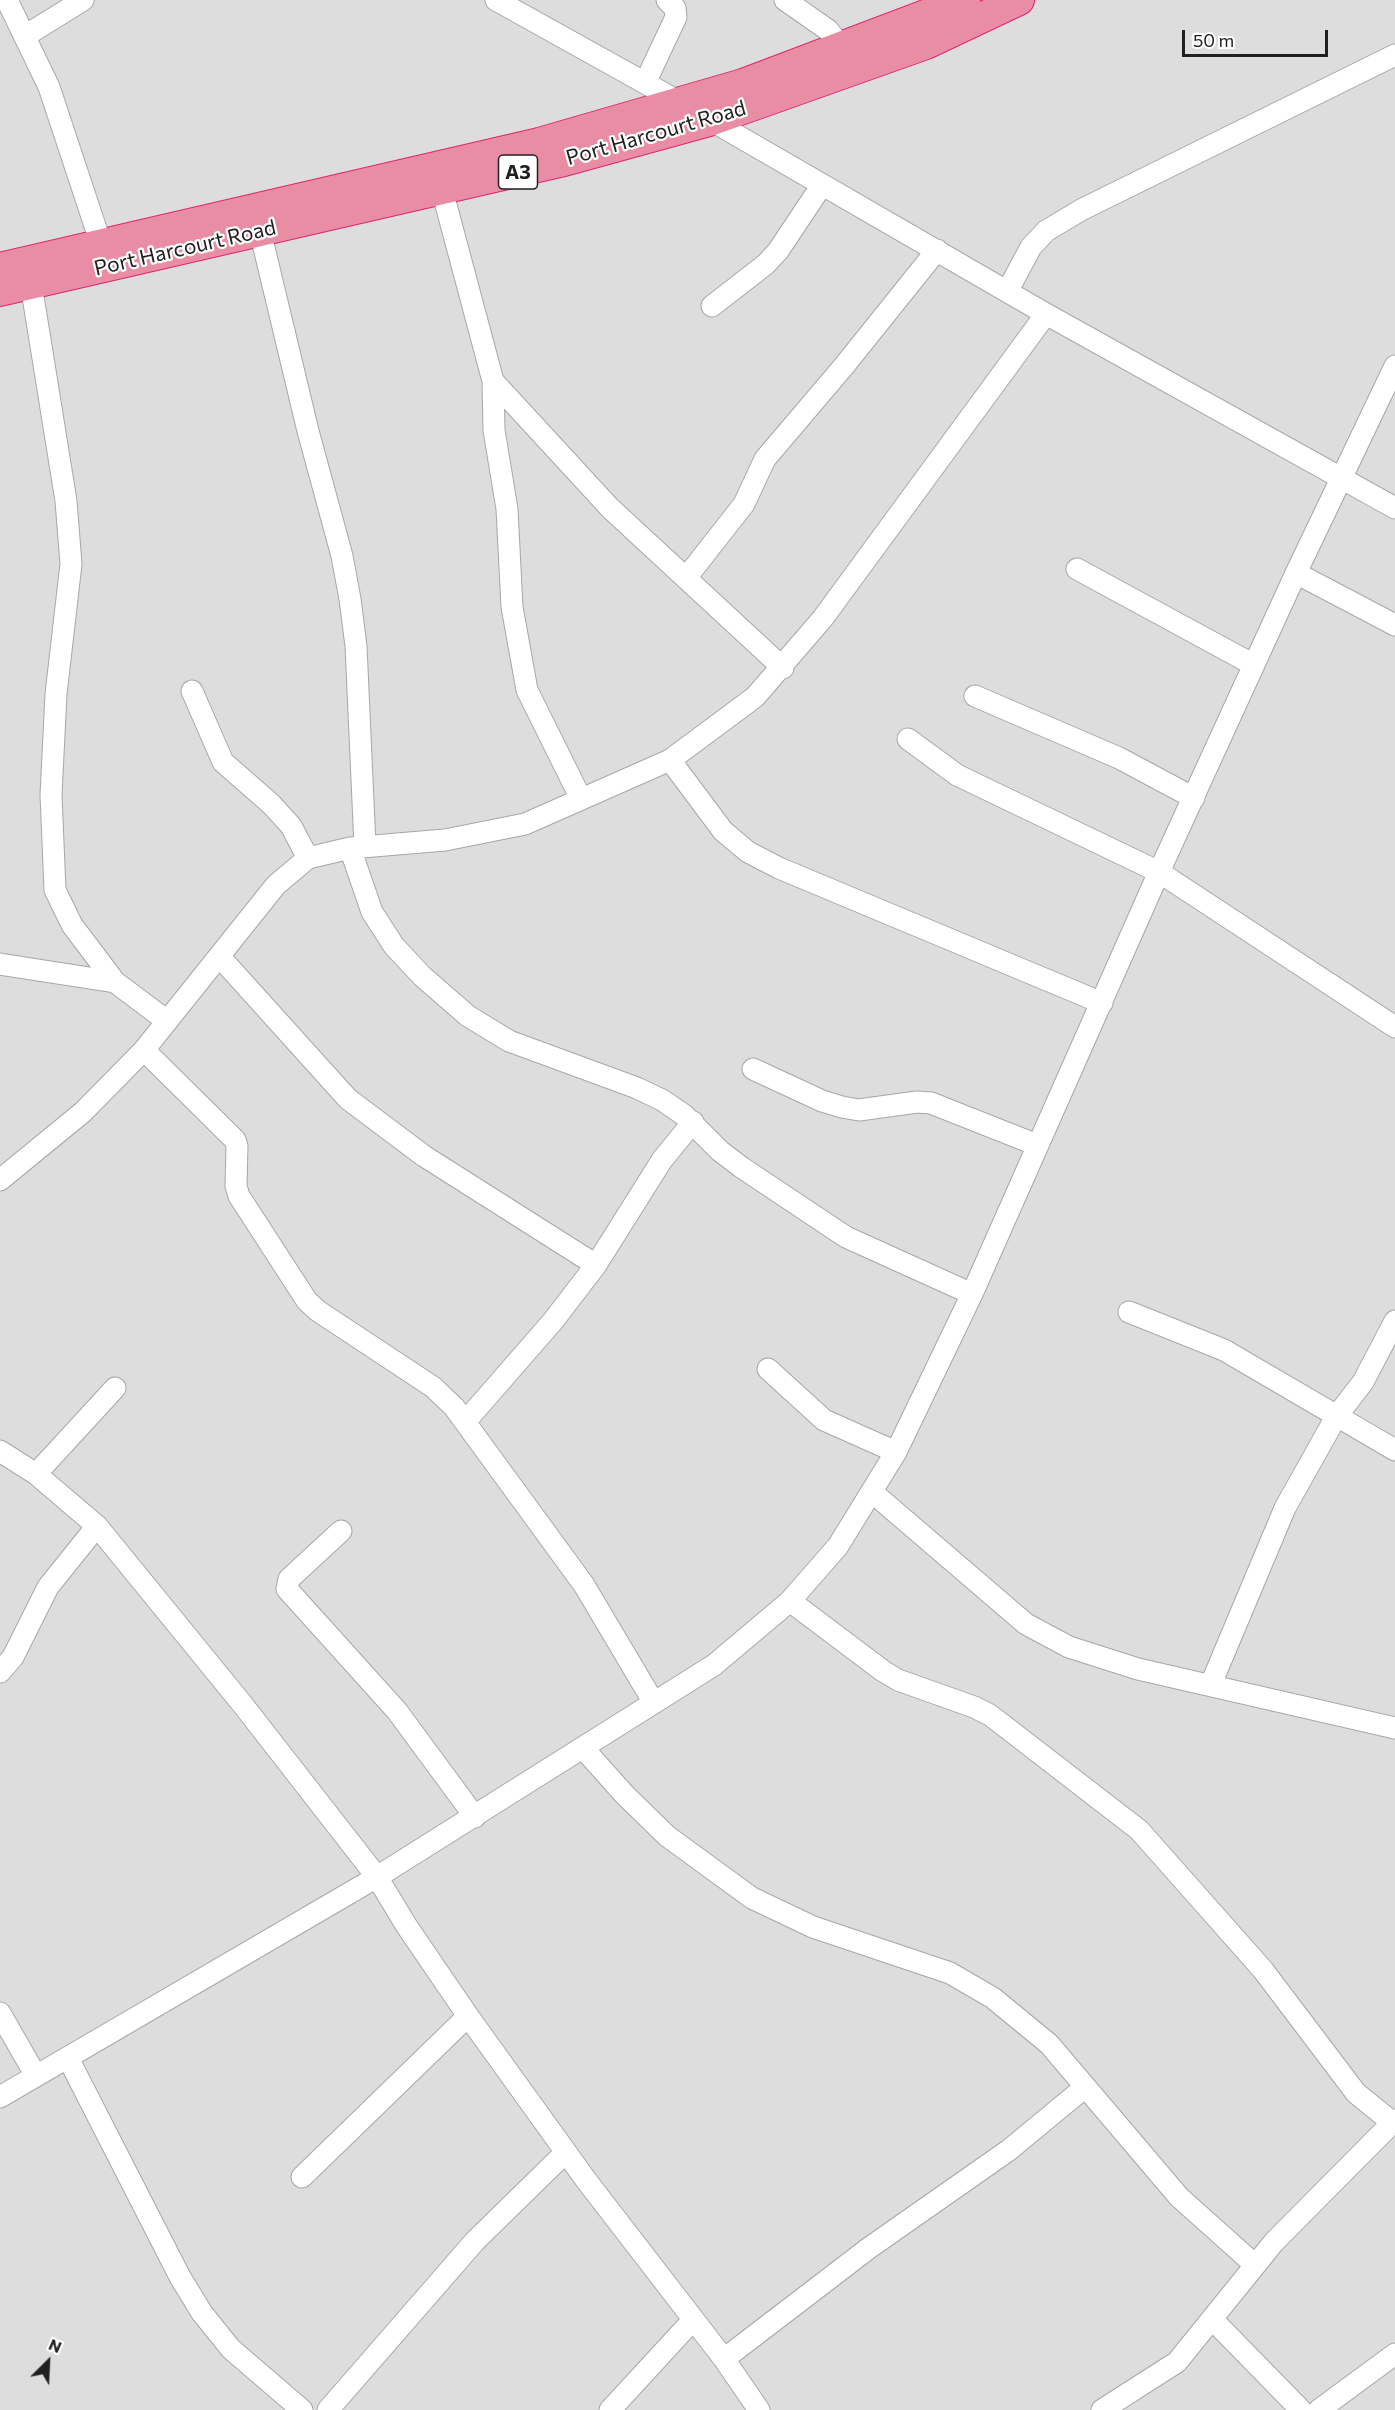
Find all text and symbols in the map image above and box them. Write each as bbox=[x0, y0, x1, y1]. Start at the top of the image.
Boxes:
scale bar bbox=[1185, 18, 1330, 56]
text: 50 m bbox=[1193, 29, 1234, 51]
street label: Port Harcourt Road bbox=[563, 95, 749, 171]
road number: A3 bbox=[498, 155, 538, 189]
street label: Port Harcourt Road bbox=[92, 215, 278, 281]
north arrow bbox=[18, 2332, 78, 2392]
text: N bbox=[46, 2334, 65, 2356]

